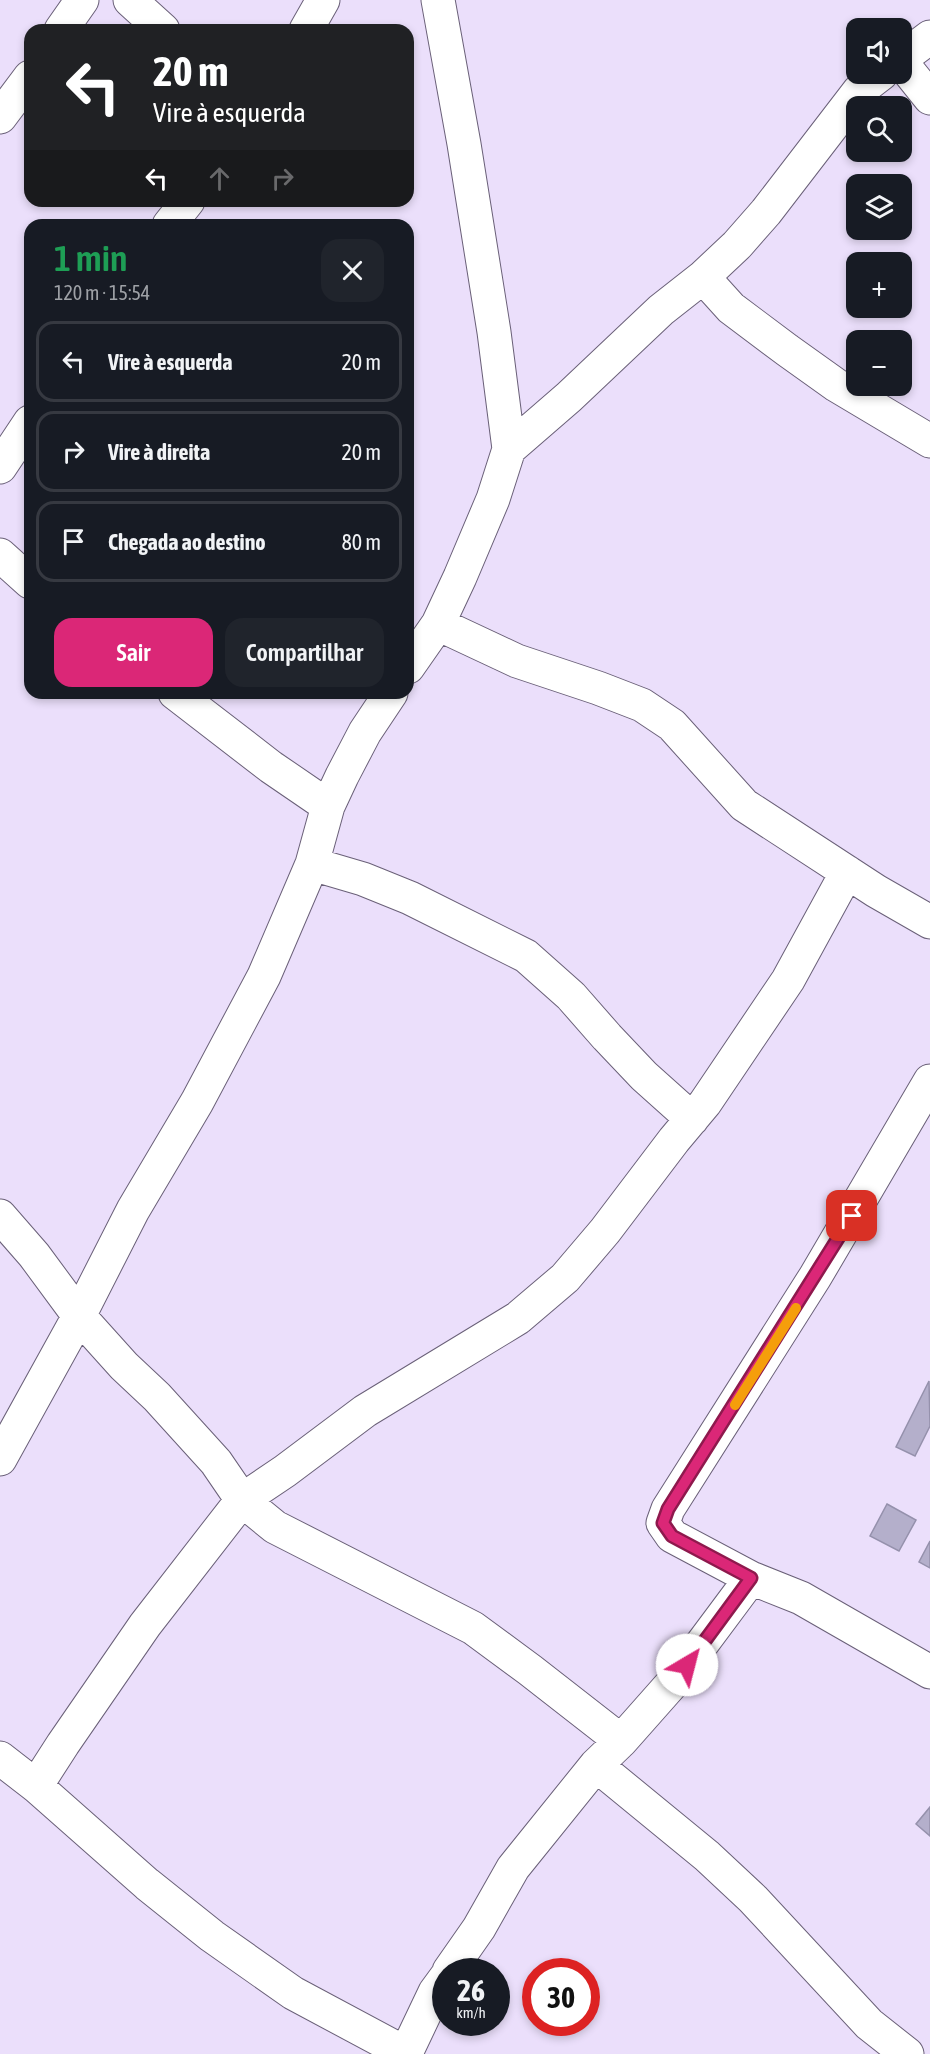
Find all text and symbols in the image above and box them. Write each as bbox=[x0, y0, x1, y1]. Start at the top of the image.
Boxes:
map controls bbox=[846, 18, 912, 396]
button: sound bbox=[846, 18, 912, 84]
text: 20 m bbox=[153, 47, 228, 95]
icon: left bbox=[54, 48, 132, 126]
button: search bbox=[846, 96, 912, 162]
text: Vire à esquerda bbox=[153, 97, 306, 128]
icon: left bbox=[140, 162, 173, 195]
icon: ahead bbox=[203, 162, 236, 195]
icon: right bbox=[266, 162, 299, 195]
button: layers bbox=[846, 174, 912, 240]
text: 1 min bbox=[54, 237, 128, 279]
button: close bbox=[321, 239, 384, 302]
button: + bbox=[846, 252, 912, 318]
text: 120 m · 15:54 bbox=[54, 281, 150, 304]
button: − bbox=[846, 330, 912, 396]
icon: left bbox=[57, 345, 90, 378]
text: Vire à esquerda bbox=[108, 349, 233, 375]
text: 20 m bbox=[341, 349, 381, 375]
icon: right bbox=[57, 435, 90, 468]
text: Vire à direita bbox=[108, 439, 210, 465]
text: 20 m bbox=[341, 439, 381, 465]
icon: arrive bbox=[57, 525, 90, 558]
text: Chegada ao destino bbox=[108, 529, 266, 555]
text: 80 m bbox=[341, 529, 381, 555]
button: Sair bbox=[54, 618, 213, 687]
button: Compartilhar bbox=[225, 618, 384, 687]
pin bbox=[826, 1190, 877, 1241]
icon: arrive bbox=[835, 1199, 868, 1232]
position arrow bbox=[655, 1633, 719, 1697]
speed limit sign: 30 bbox=[522, 1958, 600, 2036]
text: 26 bbox=[457, 1973, 485, 2007]
text: km/h bbox=[456, 2004, 486, 2021]

